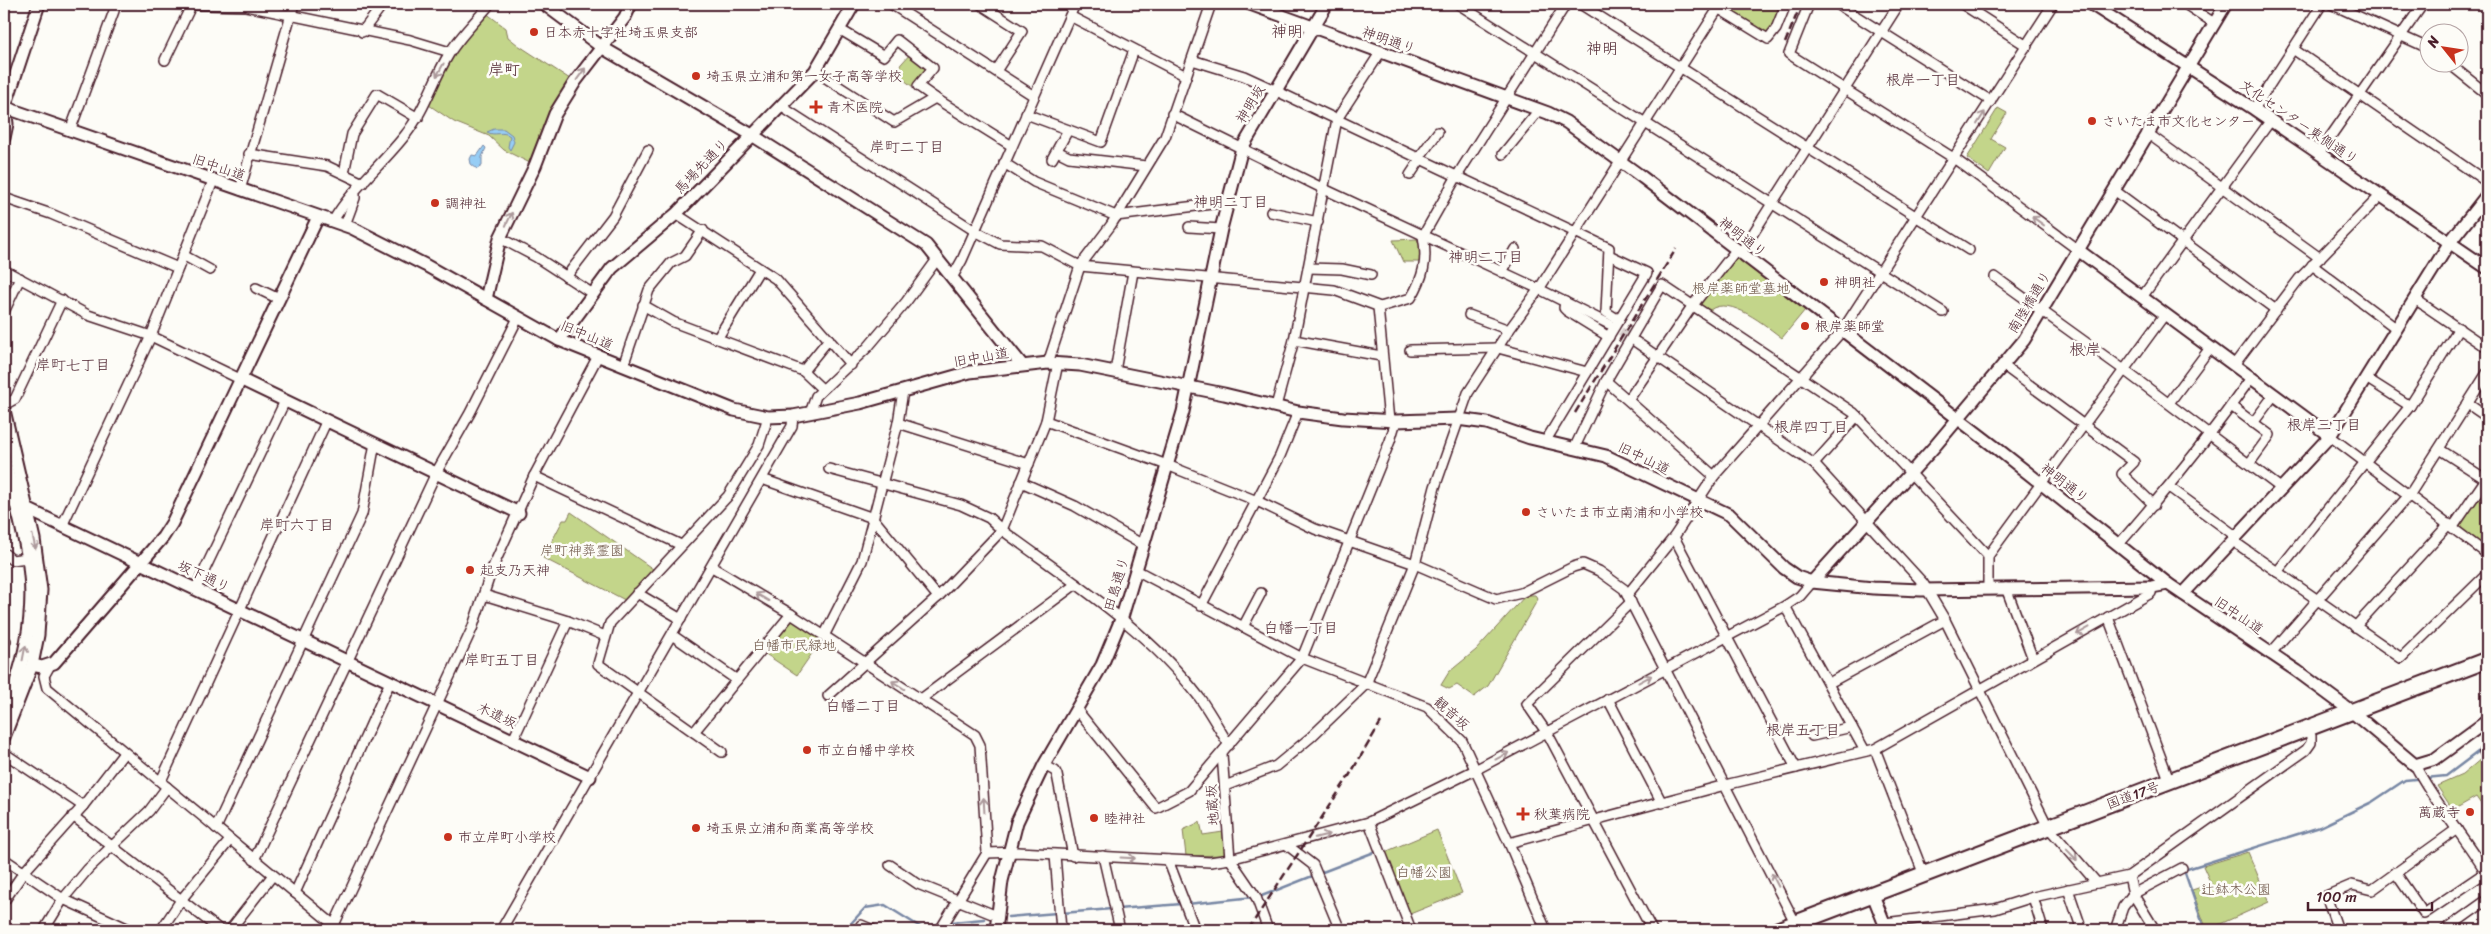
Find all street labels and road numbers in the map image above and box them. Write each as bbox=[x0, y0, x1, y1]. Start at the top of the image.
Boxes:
street label: 神明通り bbox=[1358, 20, 1419, 61]
street label: 文化センター東側通り bbox=[2234, 73, 2364, 172]
street label: 神明坂 bbox=[1229, 80, 1272, 129]
street label: 馬場先通り bbox=[668, 132, 735, 200]
street label: 旧中山道 bbox=[188, 147, 249, 188]
street label: 神明通り bbox=[1713, 210, 1772, 264]
street label: 南陸橋通り bbox=[2001, 266, 2058, 339]
street label: 旧中山道 bbox=[556, 313, 617, 358]
street label: 旧中山道 bbox=[951, 340, 1011, 375]
street label: 旧中山道 bbox=[1613, 435, 1674, 482]
street label: 神明通り bbox=[2035, 456, 2094, 510]
street label: 坂下通り bbox=[173, 553, 234, 600]
street label: 田島通り bbox=[1096, 554, 1137, 615]
street label: 旧中山道 bbox=[2209, 589, 2269, 641]
street label: 観音坂 bbox=[1428, 690, 1476, 737]
street label: 木遣坂 bbox=[472, 695, 521, 736]
street label: 国道17号 bbox=[2103, 774, 2164, 817]
street label: 地蔵坂 bbox=[1199, 783, 1226, 827]

